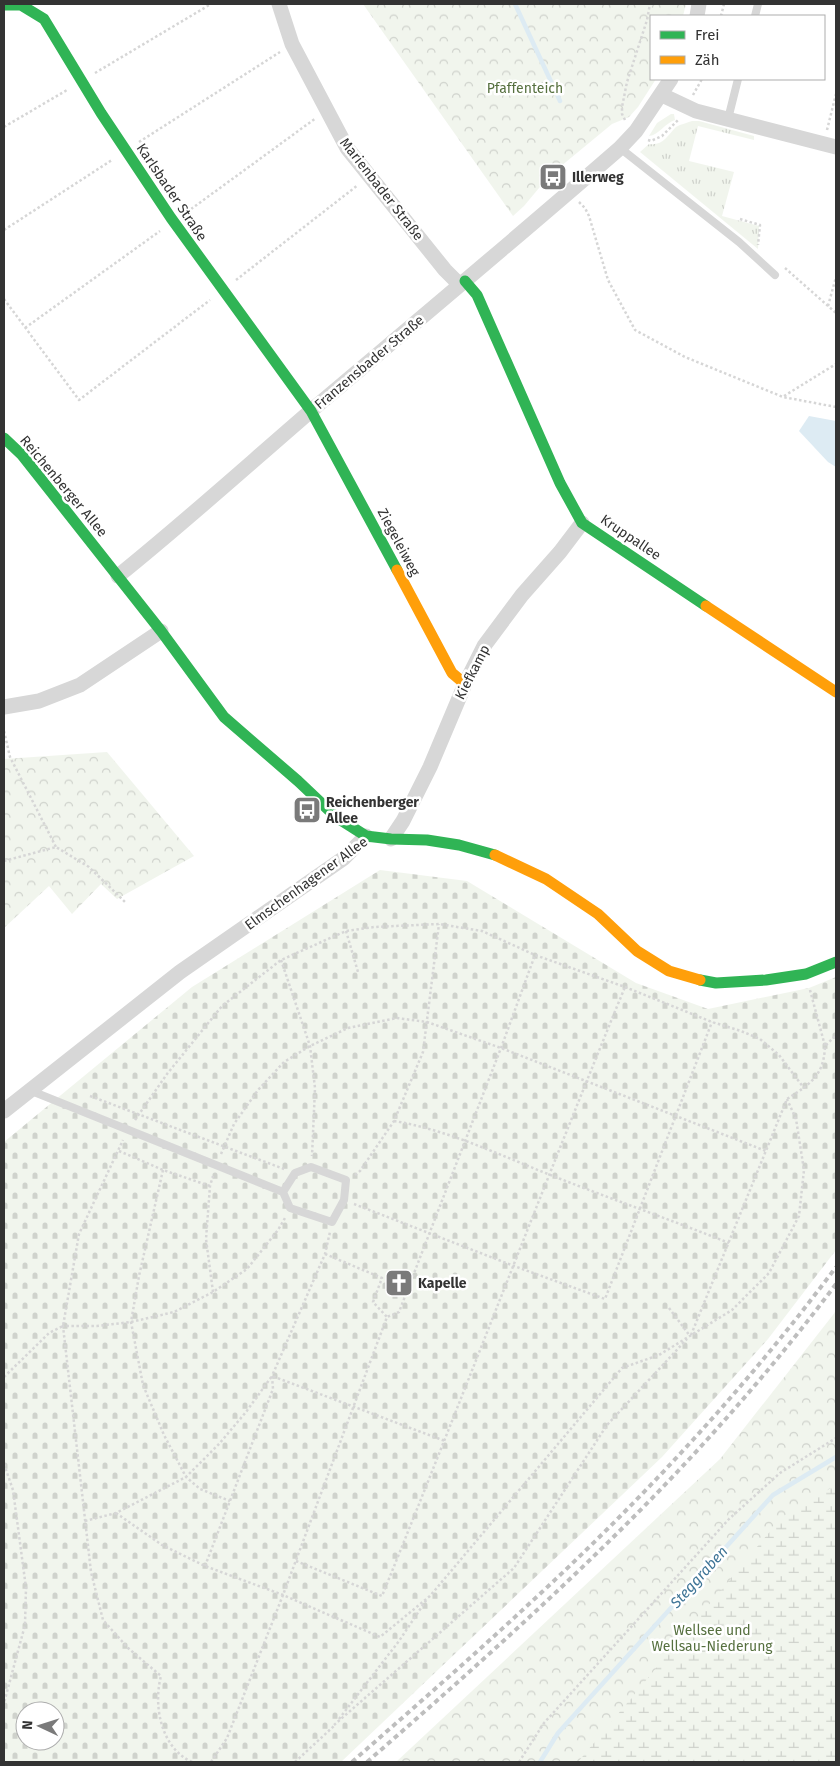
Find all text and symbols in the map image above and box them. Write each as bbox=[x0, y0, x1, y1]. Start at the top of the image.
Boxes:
legend bbox=[650, 15, 825, 80]
text: Frei bbox=[695, 26, 720, 44]
text: Zäh bbox=[695, 51, 720, 69]
park label: Pfaffenteich bbox=[487, 80, 563, 97]
street label: Marienbader Straße bbox=[336, 135, 427, 244]
street label: Karlsbader Straße bbox=[133, 140, 210, 244]
bus stop icon: Illerweg bbox=[538, 162, 568, 192]
place label: Illerweg bbox=[572, 169, 624, 186]
street label: Franzensbader Straße bbox=[311, 312, 427, 413]
street label: Reichenberger Allee bbox=[16, 432, 111, 540]
street label: Ziegeleiweg bbox=[374, 506, 424, 580]
street label: Kruppallee bbox=[597, 511, 664, 564]
street label: Kiefkamp bbox=[451, 642, 494, 703]
place label: Reichenberger Allee bbox=[325, 794, 419, 827]
bus stop icon: Reichenberger Allee bbox=[292, 795, 322, 825]
street label: Elmschenhagener Allee bbox=[242, 833, 371, 934]
church icon: Kapelle bbox=[384, 1268, 414, 1298]
place label: Kapelle bbox=[418, 1275, 467, 1292]
water label: Steggraben bbox=[666, 1542, 731, 1612]
park label: Wellsee und Wellsau-Niederung bbox=[651, 1622, 773, 1655]
north arrow bbox=[15, 1701, 65, 1751]
text: N bbox=[19, 1720, 36, 1730]

